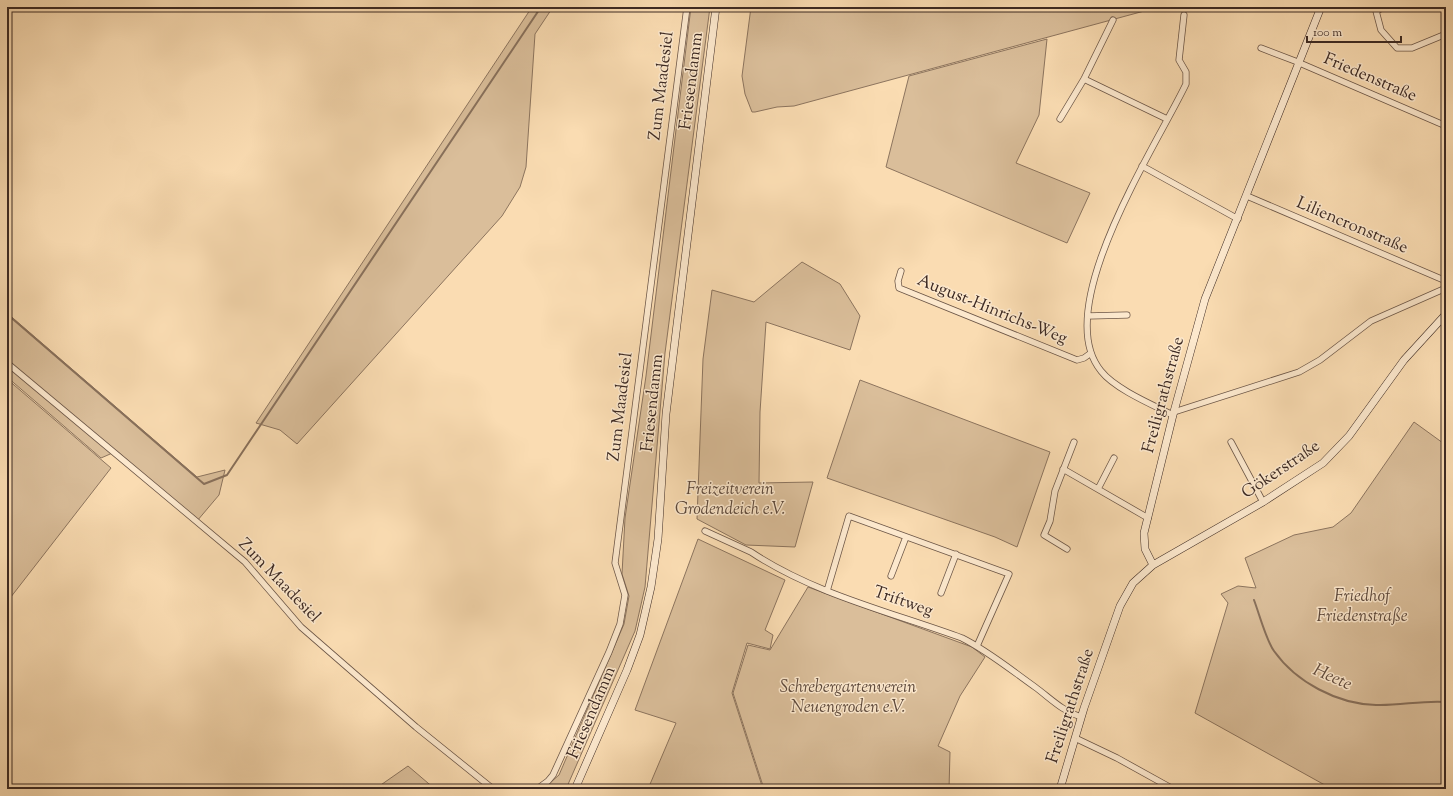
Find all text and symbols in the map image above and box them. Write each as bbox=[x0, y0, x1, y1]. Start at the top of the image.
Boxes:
scale bar bbox=[1307, 18, 1401, 44]
text: 100 m bbox=[1313, 24, 1342, 42]
street label: Zum Maadesiel bbox=[643, 30, 681, 142]
street label: Friesendamm bbox=[674, 31, 710, 131]
street label: Friedenstraße bbox=[1320, 48, 1420, 108]
street label: Liliencronstraße bbox=[1292, 192, 1412, 260]
street label: August-Hinrichs-Weg bbox=[913, 269, 1071, 351]
street label: Freiligrathstraße bbox=[1137, 334, 1191, 456]
street label: Zum Maadesiel bbox=[602, 351, 640, 463]
street label: Friesendamm bbox=[636, 353, 670, 453]
street label: Gökerstraße bbox=[1237, 435, 1325, 505]
park label: Freizeitverein Grodendeich e.V. bbox=[675, 478, 785, 522]
street label: Zum Maadesiel bbox=[232, 533, 326, 629]
street label: Triftweg bbox=[870, 581, 936, 623]
park label: Friedhof Friedenstraße bbox=[1316, 585, 1408, 629]
street label: Freiligrathstraße bbox=[1041, 645, 1101, 767]
water label: Heete bbox=[1308, 658, 1356, 698]
street label: Friesendamm bbox=[562, 663, 622, 763]
park label: Schrebergartenverein Neuengroden e.V. bbox=[780, 676, 916, 720]

